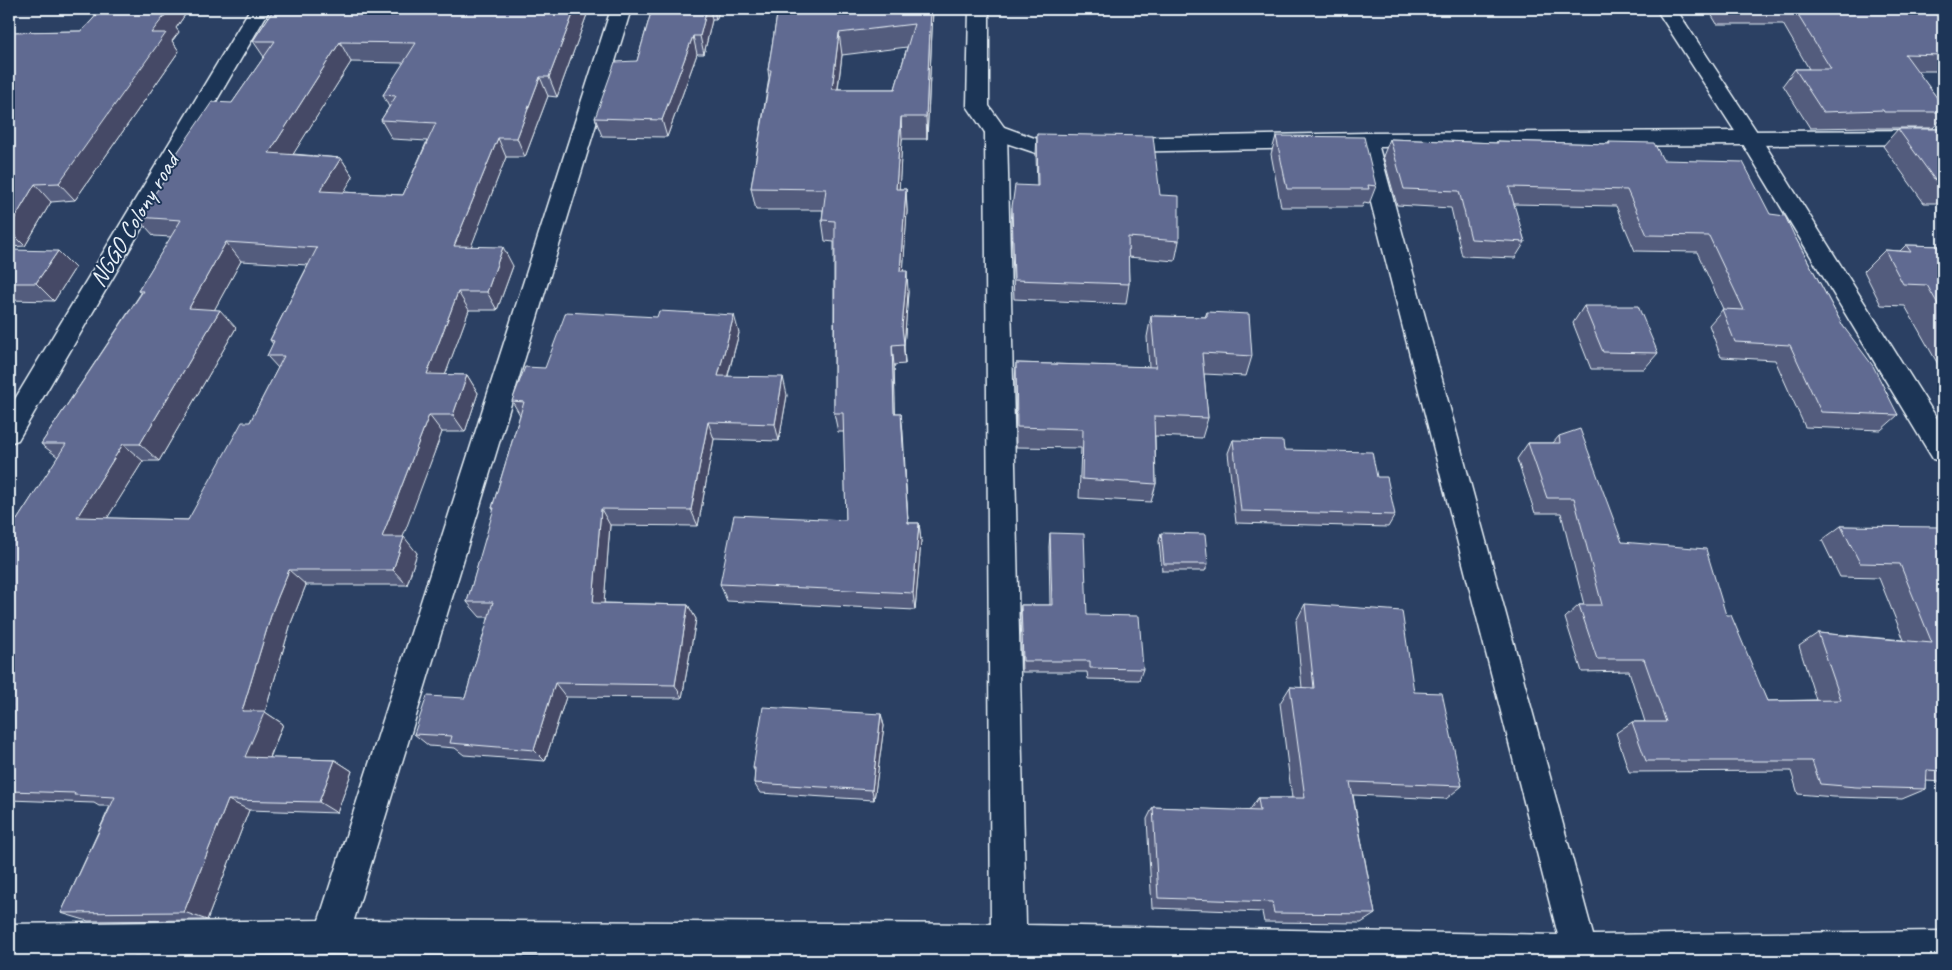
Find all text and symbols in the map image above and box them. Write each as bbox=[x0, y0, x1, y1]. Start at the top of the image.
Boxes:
street label: NGGO Colony road bbox=[82, 145, 187, 292]

